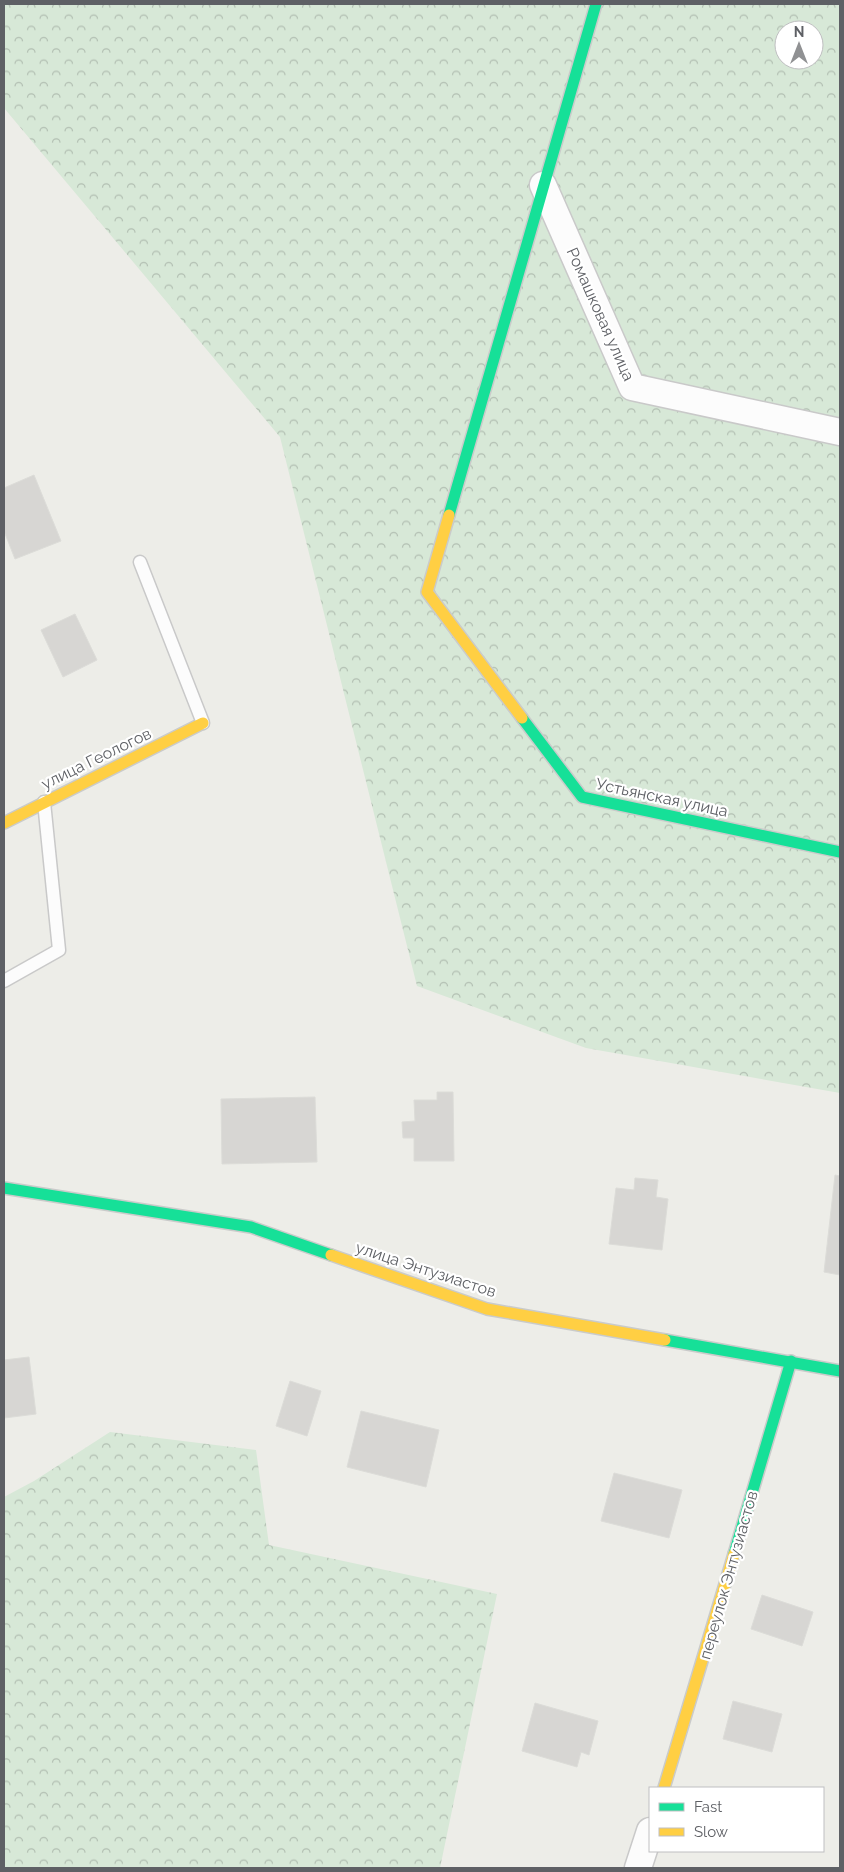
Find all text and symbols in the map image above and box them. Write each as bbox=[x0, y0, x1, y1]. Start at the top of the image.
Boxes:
north arrow bbox=[774, 20, 824, 70]
text: N bbox=[794, 24, 804, 40]
street label: Ромашковая улица bbox=[563, 245, 639, 384]
street label: улица Геологов bbox=[38, 724, 154, 793]
street label: Устьянская улица bbox=[594, 774, 730, 821]
street label: улица Энтузиастов bbox=[353, 1238, 498, 1301]
street label: переулок Энтузиастов bbox=[695, 1489, 762, 1662]
legend bbox=[649, 1787, 824, 1852]
text: Fast bbox=[694, 1798, 722, 1816]
text: Slow bbox=[694, 1823, 728, 1841]

